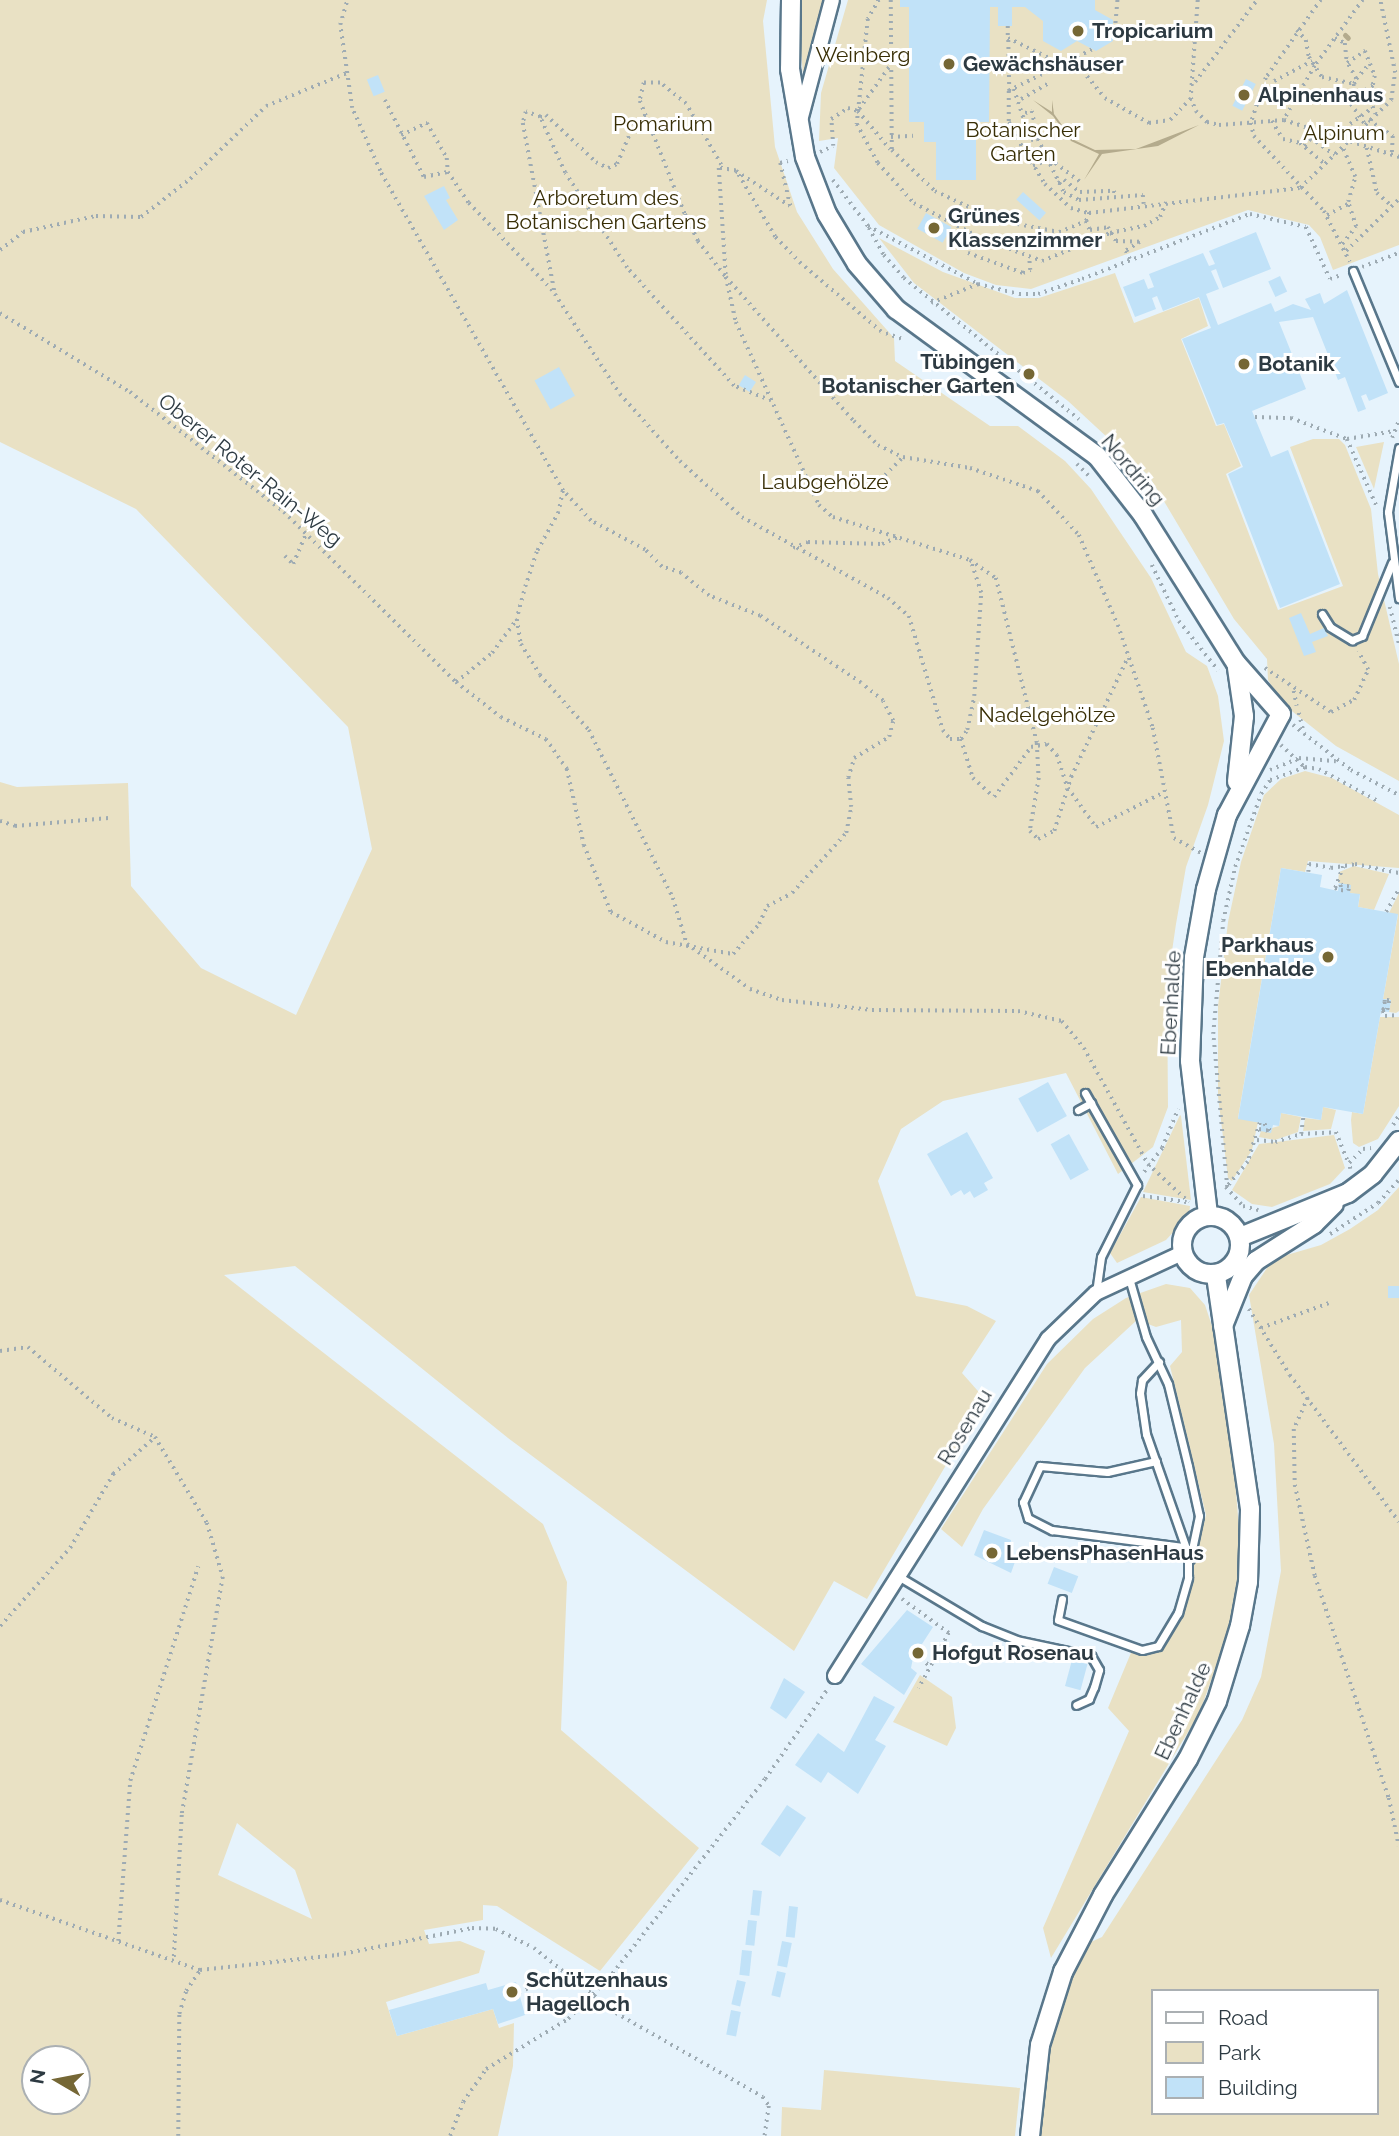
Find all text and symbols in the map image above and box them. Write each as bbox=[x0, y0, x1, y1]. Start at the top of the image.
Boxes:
place label: Tropicarium bbox=[1092, 18, 1213, 44]
marker: Tropicarium bbox=[1070, 23, 1086, 39]
park label: Weinberg bbox=[815, 42, 911, 68]
place label: Gewächshäuser bbox=[963, 51, 1124, 77]
marker: Gewächshäuser bbox=[941, 56, 957, 72]
place label: Alpinenhaus bbox=[1258, 82, 1383, 108]
marker: Alpinenhaus bbox=[1236, 87, 1252, 103]
park label: Pomarium bbox=[613, 111, 713, 137]
park label: Botanischer Garten bbox=[965, 117, 1081, 167]
park label: Alpinum bbox=[1303, 120, 1385, 146]
park label: Arboretum des Botanischen Gartens bbox=[506, 185, 706, 235]
place label: Grünes Klassenzimmer bbox=[948, 203, 1102, 253]
marker: Grünes Klassenzimmer bbox=[926, 220, 942, 236]
place label: Tübingen Botanischer Garten bbox=[821, 349, 1015, 399]
place label: Botanik bbox=[1258, 351, 1335, 377]
marker: Botanik bbox=[1236, 356, 1252, 372]
marker: Tübingen Botanischer Garten bbox=[1021, 366, 1037, 382]
street label: Oberer Roter-Rain-Weg bbox=[153, 388, 347, 552]
street label: Nordring bbox=[1096, 429, 1170, 511]
park label: Laubgehölze bbox=[761, 469, 889, 495]
park label: Nadelgehölze bbox=[979, 702, 1115, 728]
place label: Parkhaus Ebenhalde bbox=[1205, 932, 1314, 982]
marker: Parkhaus Ebenhalde bbox=[1320, 949, 1336, 965]
street label: Ebenhalde bbox=[1156, 950, 1186, 1056]
street label: Rosenau bbox=[932, 1384, 998, 1470]
place label: LebensPhasenHaus bbox=[1006, 1540, 1204, 1566]
marker: LebensPhasenHaus bbox=[984, 1545, 1000, 1561]
place label: Hofgut Rosenau bbox=[932, 1640, 1094, 1666]
marker: Hofgut Rosenau bbox=[910, 1645, 926, 1661]
street label: Ebenhalde bbox=[1149, 1658, 1217, 1764]
place label: Schützenhaus Hagelloch bbox=[526, 1967, 668, 2017]
marker: Schützenhaus Hagelloch bbox=[504, 1984, 520, 2000]
legend bbox=[1150, 1989, 1378, 2115]
text: Road bbox=[1218, 2005, 1268, 2030]
text: Park bbox=[1218, 2040, 1261, 2065]
north arrow bbox=[21, 2045, 91, 2115]
text: N bbox=[25, 2068, 49, 2086]
text: Building bbox=[1218, 2075, 1298, 2100]

